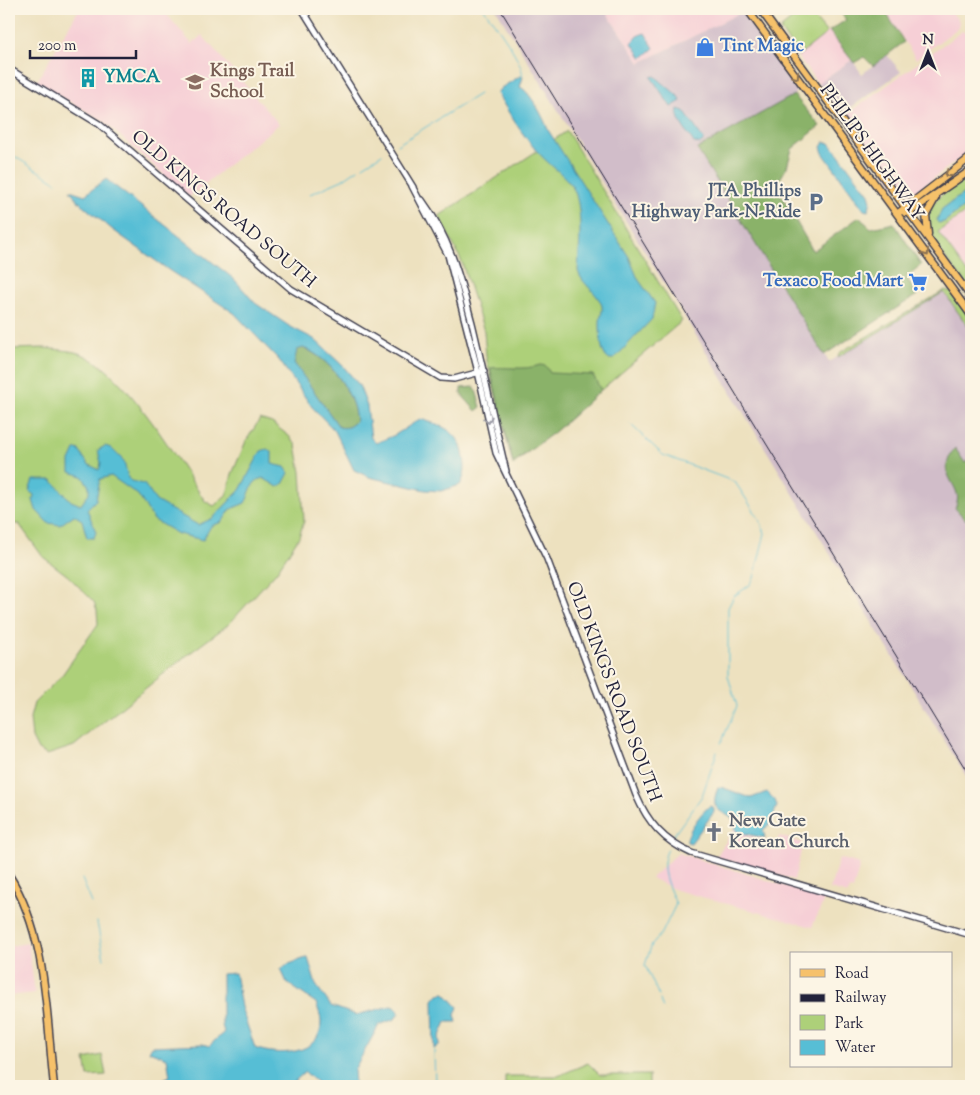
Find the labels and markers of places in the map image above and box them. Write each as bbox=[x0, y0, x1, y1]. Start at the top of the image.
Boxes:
place label: Tint Magic bbox=[720, 34, 805, 60]
shop icon: Tint Magic bbox=[694, 36, 716, 58]
place label: Kings Trail School bbox=[210, 59, 296, 106]
place label: YMCA bbox=[103, 65, 161, 91]
building icon: YMCA bbox=[77, 67, 99, 89]
school or university icon: Kings Trail School bbox=[184, 71, 206, 93]
place label: JTA Phillips Highway Park-N-Ride bbox=[632, 179, 802, 226]
parking icon: JTA Phillips Highway Park-N-Ride bbox=[805, 191, 827, 213]
place label: Texaco Food Mart bbox=[763, 269, 904, 295]
supermarket icon: Texaco Food Mart bbox=[907, 271, 929, 293]
place label: New Gate Korean Church bbox=[729, 809, 850, 856]
church icon: New Gate Korean Church bbox=[703, 821, 725, 843]

